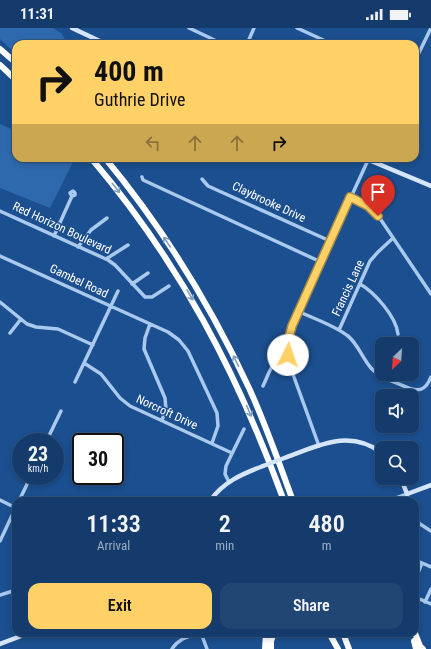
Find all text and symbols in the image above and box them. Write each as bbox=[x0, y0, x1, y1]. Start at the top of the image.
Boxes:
text: 11:31 bbox=[20, 5, 54, 23]
text: 400 m bbox=[94, 55, 164, 88]
icon: right bbox=[28, 56, 80, 108]
text: Guthrie Drive bbox=[94, 89, 185, 110]
icon: left bbox=[142, 132, 164, 154]
icon: ahead bbox=[184, 132, 206, 154]
icon: ahead bbox=[226, 132, 248, 154]
icon: right bbox=[268, 132, 290, 154]
pin bbox=[361, 175, 395, 216]
street label: Claybrooke Drive bbox=[230, 179, 308, 225]
icon: arrive bbox=[367, 181, 389, 203]
one-way arrow bbox=[112, 183, 120, 194]
street label: Red Horizon Boulevard bbox=[10, 199, 114, 257]
one-way arrow bbox=[163, 237, 171, 248]
street label: Francis Lane bbox=[329, 258, 367, 318]
street label: Gambel Road bbox=[47, 261, 111, 301]
one-way arrow bbox=[186, 289, 194, 301]
position arrow bbox=[267, 334, 309, 376]
north arrow bbox=[375, 337, 419, 381]
map controls bbox=[375, 337, 419, 485]
one-way arrow bbox=[232, 356, 239, 368]
button: sound bbox=[375, 389, 419, 433]
street label: Norcroft Drive bbox=[134, 392, 200, 432]
one-way arrow bbox=[245, 404, 253, 416]
speed limit sign: 30 bbox=[72, 433, 124, 485]
button: search bbox=[375, 441, 419, 485]
text: 23 bbox=[28, 442, 48, 466]
text: km/h bbox=[28, 463, 48, 474]
text: 11:33 bbox=[86, 510, 141, 538]
text: 2 bbox=[219, 510, 231, 538]
text: 480 bbox=[309, 510, 345, 538]
text: Arrival bbox=[97, 538, 130, 553]
text: min bbox=[215, 538, 234, 553]
text: m bbox=[322, 538, 332, 553]
button: Exit bbox=[28, 583, 212, 629]
button: Share bbox=[220, 583, 403, 629]

